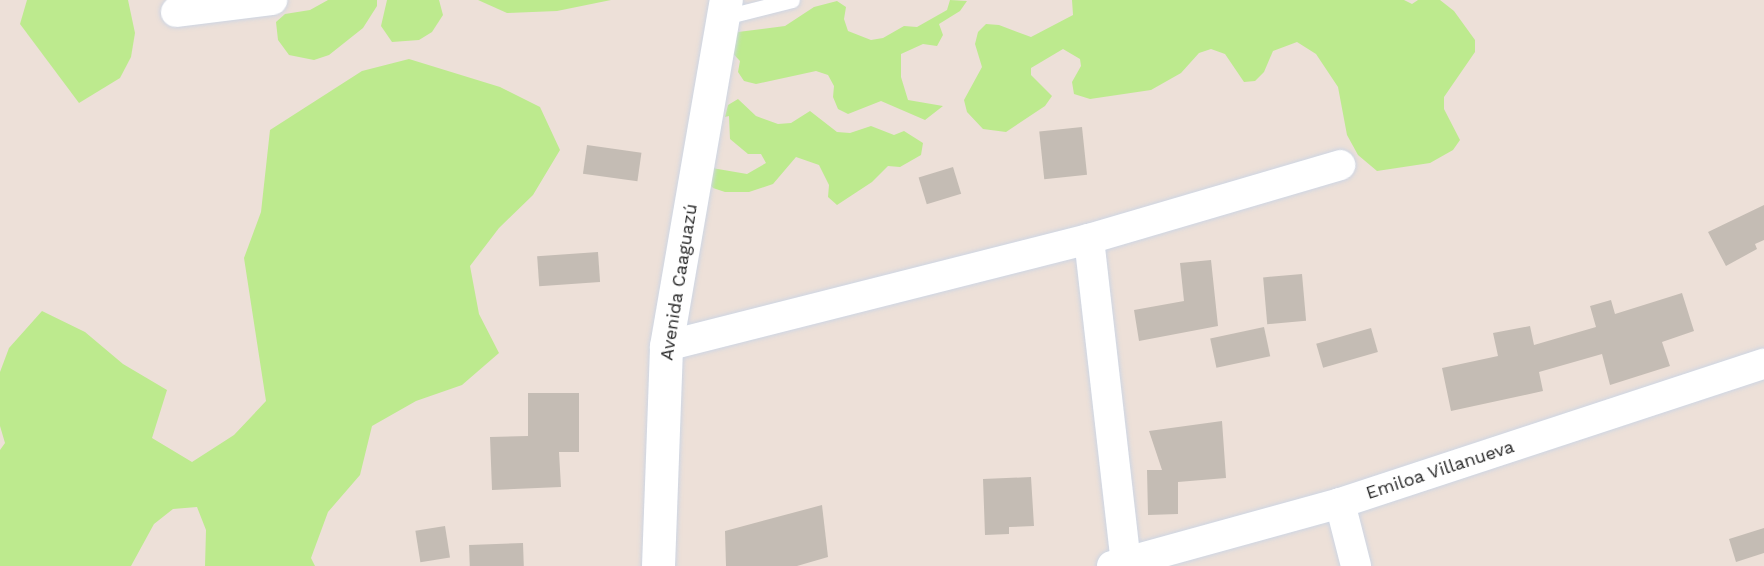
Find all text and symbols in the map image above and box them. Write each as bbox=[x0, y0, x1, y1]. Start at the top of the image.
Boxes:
street label: Avenida Caaguazú bbox=[656, 202, 702, 362]
street label: Emiloa Villanueva bbox=[1363, 436, 1517, 504]

